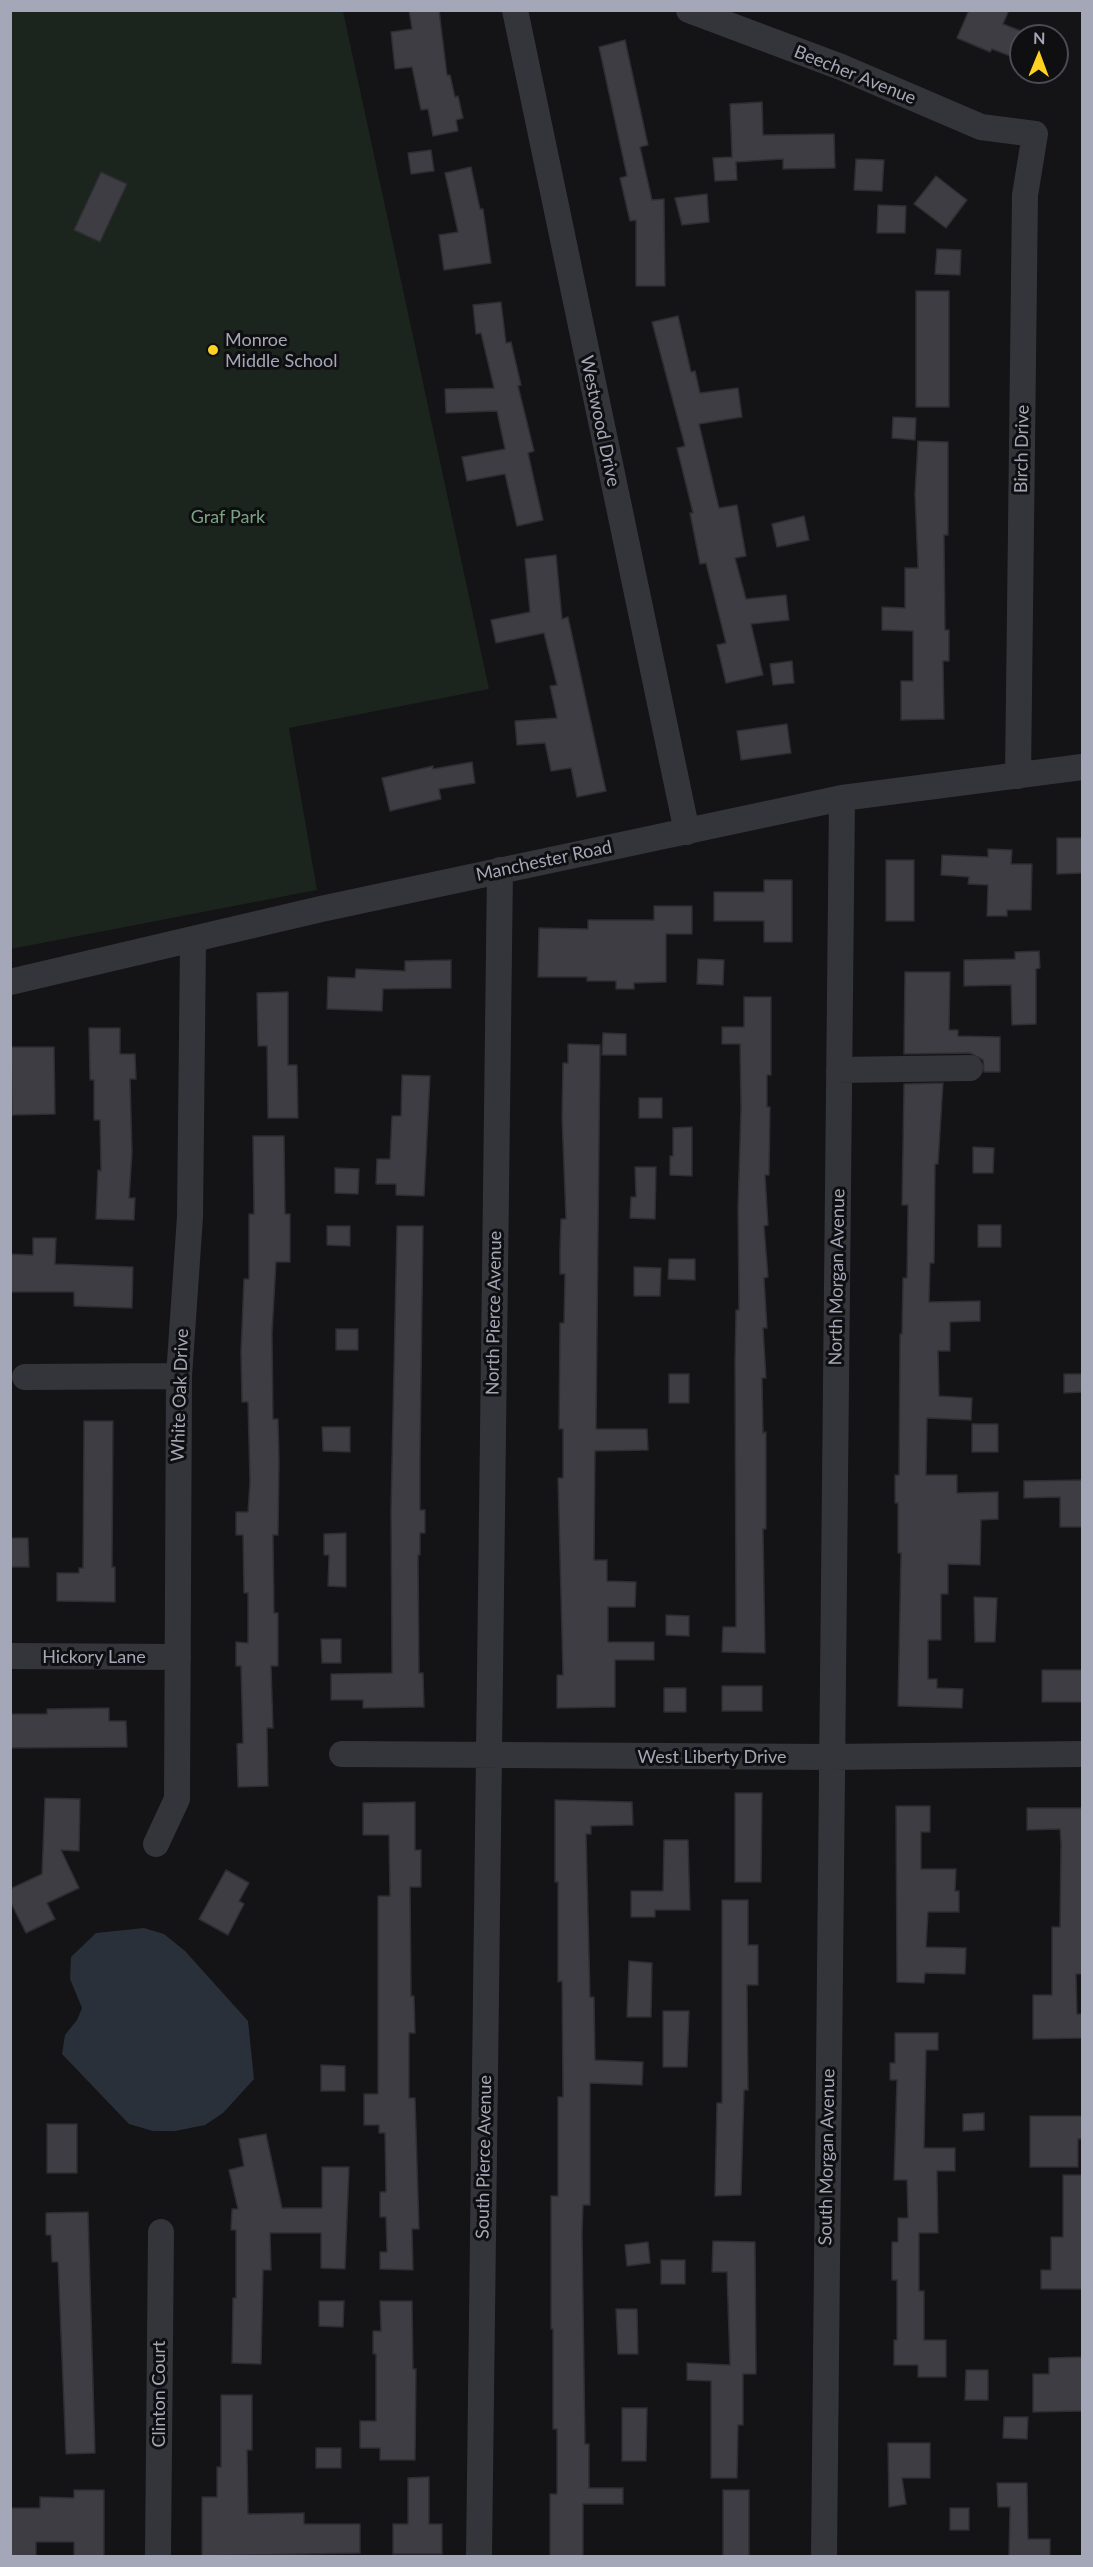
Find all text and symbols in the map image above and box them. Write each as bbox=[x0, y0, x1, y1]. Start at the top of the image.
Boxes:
north arrow bbox=[1009, 24, 1069, 84]
text: N bbox=[1033, 28, 1046, 47]
street label: Beecher Avenue bbox=[791, 41, 919, 109]
place label: Monroe Middle School bbox=[225, 329, 337, 372]
marker: Monroe Middle School bbox=[206, 343, 220, 357]
street label: Westwood Drive bbox=[576, 354, 624, 488]
street label: Birch Drive bbox=[1010, 405, 1034, 493]
park label: Graf Park bbox=[191, 506, 265, 528]
street label: Manchester Road bbox=[474, 836, 614, 886]
street label: North Morgan Avenue bbox=[825, 1188, 849, 1366]
street label: North Pierce Avenue bbox=[482, 1231, 506, 1395]
street label: White Oak Drive bbox=[167, 1328, 193, 1462]
street label: Hickory Lane bbox=[42, 1646, 146, 1668]
street label: West Liberty Drive bbox=[638, 1746, 786, 1768]
street label: South Morgan Avenue bbox=[815, 2069, 839, 2245]
street label: South Pierce Avenue bbox=[472, 2075, 496, 2239]
street label: Clinton Court bbox=[148, 2341, 170, 2447]

